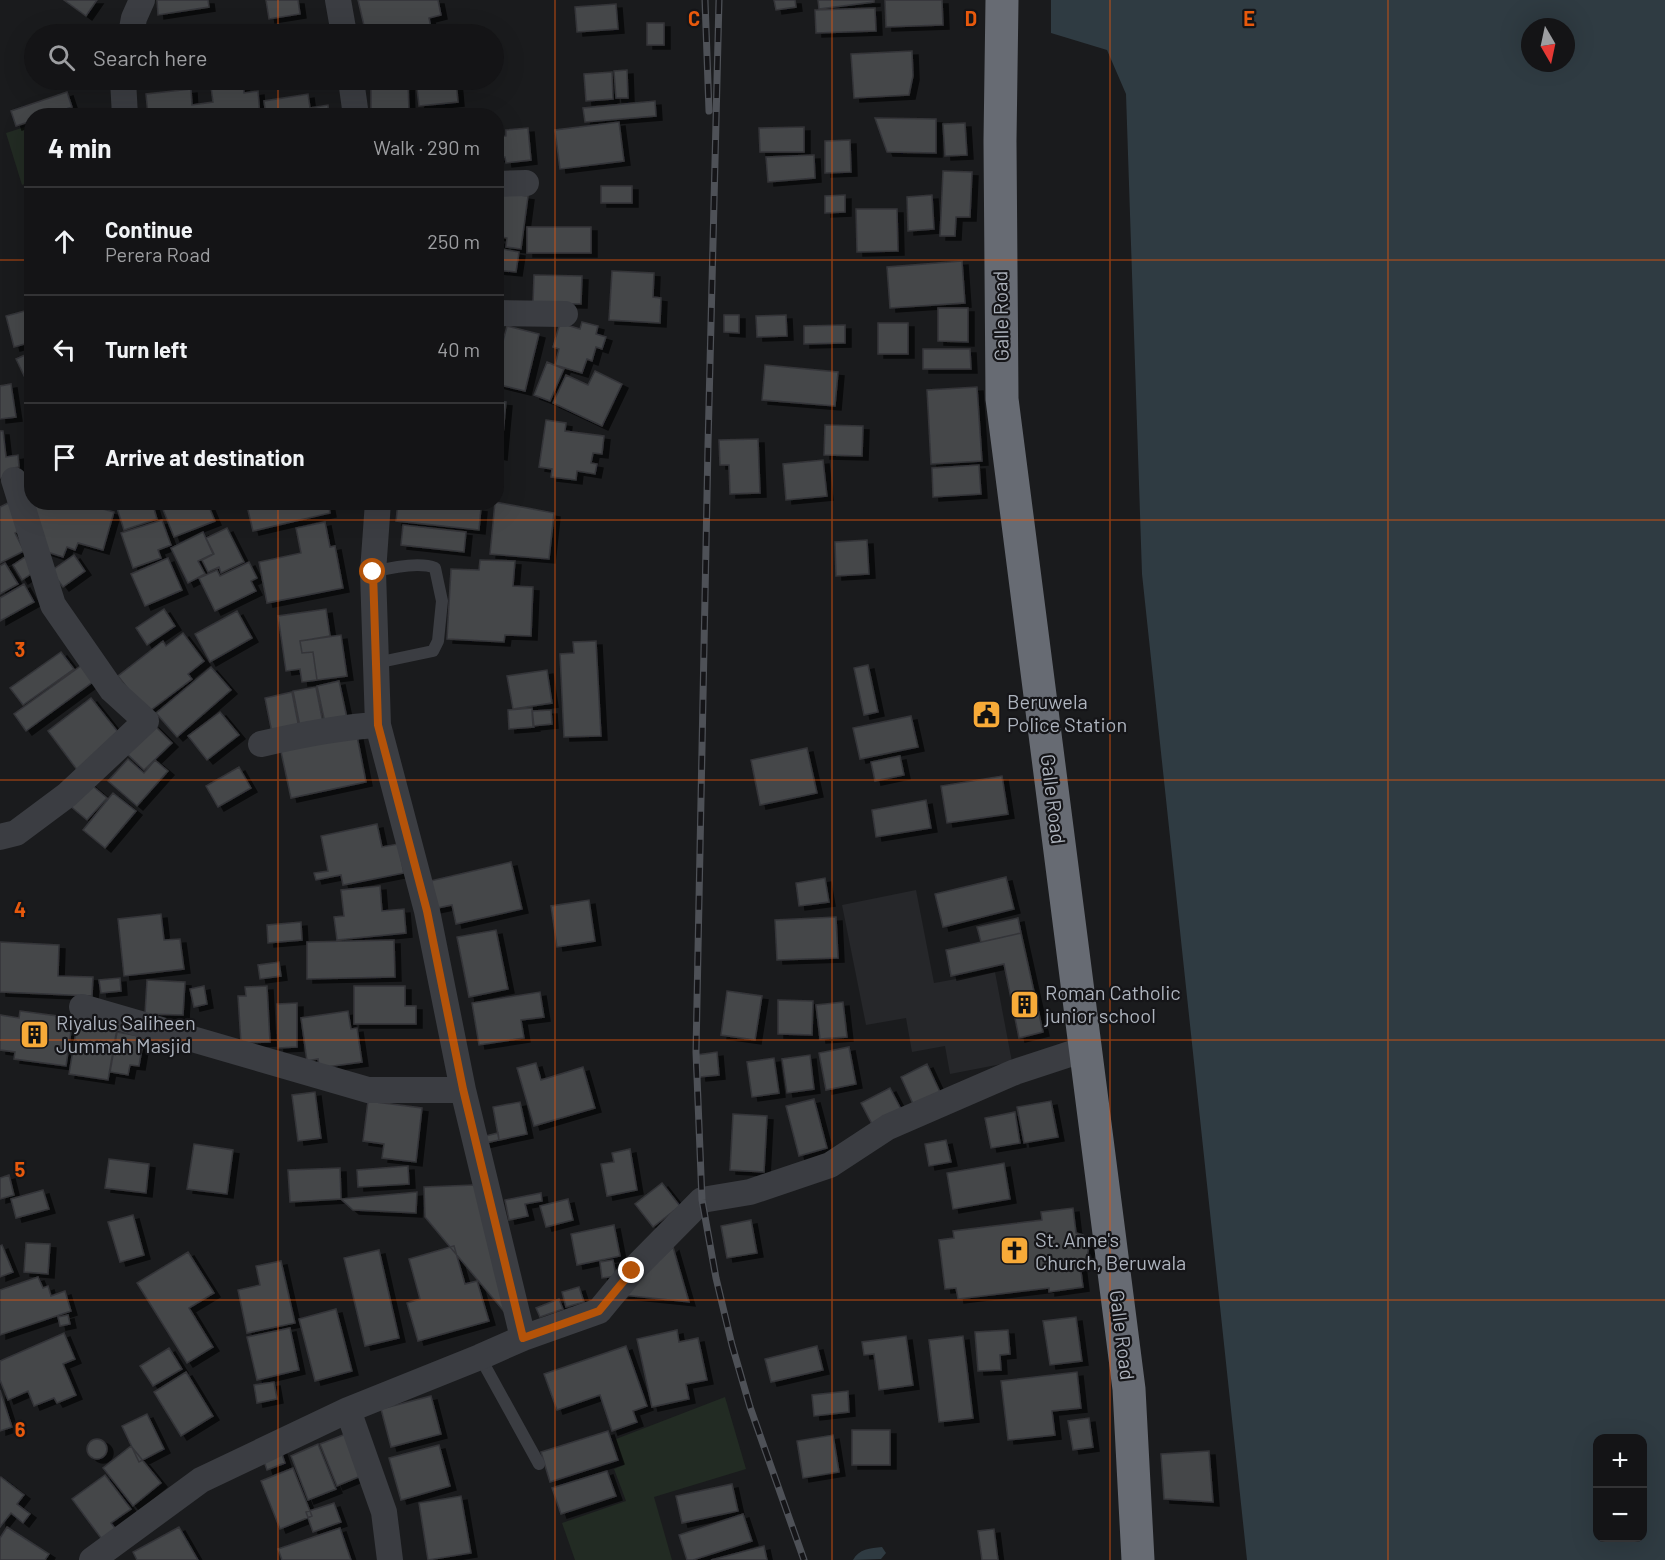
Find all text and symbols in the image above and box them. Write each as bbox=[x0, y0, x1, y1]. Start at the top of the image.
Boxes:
text: C bbox=[688, 6, 700, 30]
text: D bbox=[965, 6, 977, 30]
text: E bbox=[1243, 6, 1255, 30]
north arrow bbox=[1521, 18, 1575, 72]
search box bbox=[24, 24, 504, 90]
icon: search bbox=[45, 41, 78, 74]
text: Search here bbox=[93, 44, 207, 70]
text: 4 min bbox=[48, 132, 112, 163]
text: Walk · 290 m bbox=[373, 135, 480, 159]
text: Continue bbox=[105, 216, 193, 242]
icon: ahead bbox=[48, 225, 81, 258]
text: 250 m bbox=[427, 229, 480, 253]
text: Perera Road bbox=[105, 242, 211, 266]
street label: Galle Road bbox=[987, 271, 1013, 361]
icon: left bbox=[48, 333, 81, 366]
text: Turn left bbox=[105, 336, 188, 362]
text: 40 m bbox=[437, 337, 480, 361]
icon: arrive bbox=[48, 441, 81, 474]
text: Arrive at destination bbox=[105, 444, 304, 470]
route start bbox=[359, 558, 385, 584]
text: 3 bbox=[15, 637, 25, 661]
place label: Beruwela Police Station bbox=[1007, 689, 1127, 736]
public building icon: Beruwela Police Station bbox=[970, 698, 1002, 730]
street label: Galle Road bbox=[1037, 753, 1071, 845]
text: 4 bbox=[14, 897, 26, 921]
place label: Roman Catholic junior school bbox=[1044, 980, 1181, 1027]
building icon: Roman Catholic junior school bbox=[1008, 988, 1040, 1020]
place label: Riyalus Saliheen Jummah Masjid bbox=[56, 1010, 196, 1057]
building icon: Riyalus Saliheen Jummah Masjid bbox=[19, 1018, 51, 1050]
text: 5 bbox=[15, 1157, 26, 1181]
place label: St. Anne's Church, Beruwala bbox=[1035, 1227, 1186, 1274]
church icon: St. Anne's Church, Beruwala bbox=[998, 1235, 1030, 1267]
route end bbox=[618, 1257, 644, 1283]
street label: Galle Road bbox=[1106, 1289, 1140, 1381]
text: 6 bbox=[15, 1417, 26, 1441]
map controls bbox=[1593, 1434, 1647, 1542]
button: + bbox=[1593, 1434, 1647, 1488]
button: − bbox=[1593, 1488, 1647, 1542]

